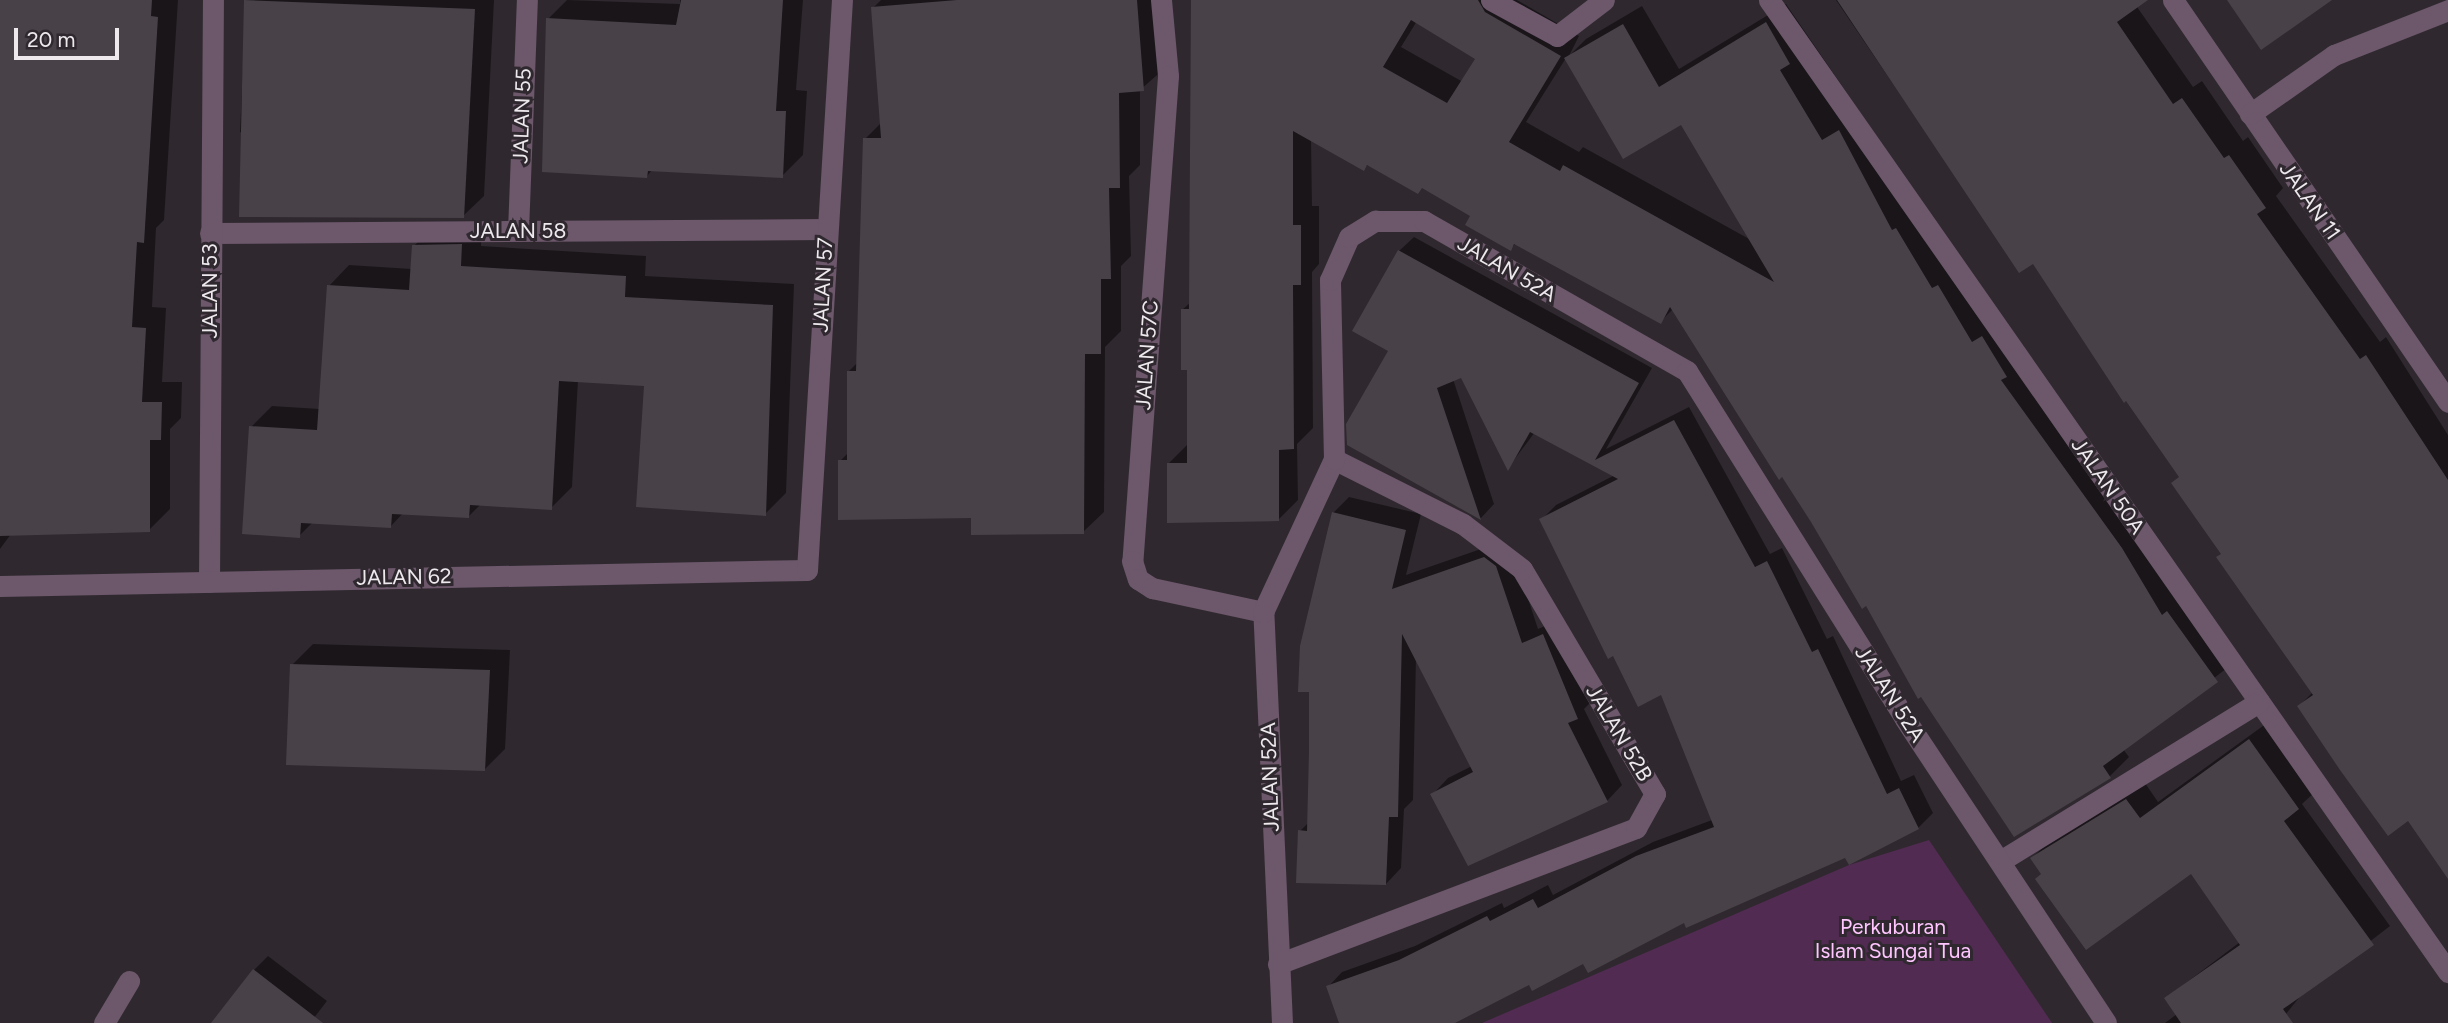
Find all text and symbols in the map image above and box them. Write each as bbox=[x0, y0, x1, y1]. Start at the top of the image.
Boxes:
scale bar bbox=[18, 14, 122, 58]
text: 20 m bbox=[27, 27, 75, 52]
street label: JALAN 55 bbox=[508, 68, 536, 164]
street label: JALAN 11 bbox=[2274, 157, 2346, 245]
street label: JALAN 58 bbox=[470, 218, 566, 244]
street label: JALAN 52A bbox=[1453, 231, 1561, 307]
street label: JALAN 57 bbox=[808, 237, 838, 333]
street label: JALAN 53 bbox=[197, 243, 223, 339]
street label: JALAN 57C bbox=[1131, 299, 1163, 411]
street label: JALAN 50A bbox=[2066, 433, 2150, 539]
street label: JALAN 62 bbox=[356, 564, 452, 590]
street label: JALAN 52A bbox=[1850, 641, 1930, 747]
street label: JALAN 52B bbox=[1580, 680, 1658, 786]
street label: JALAN 52A bbox=[1255, 722, 1285, 832]
park label: Perkuburan Islam Sungai Tua bbox=[1815, 914, 1971, 964]

